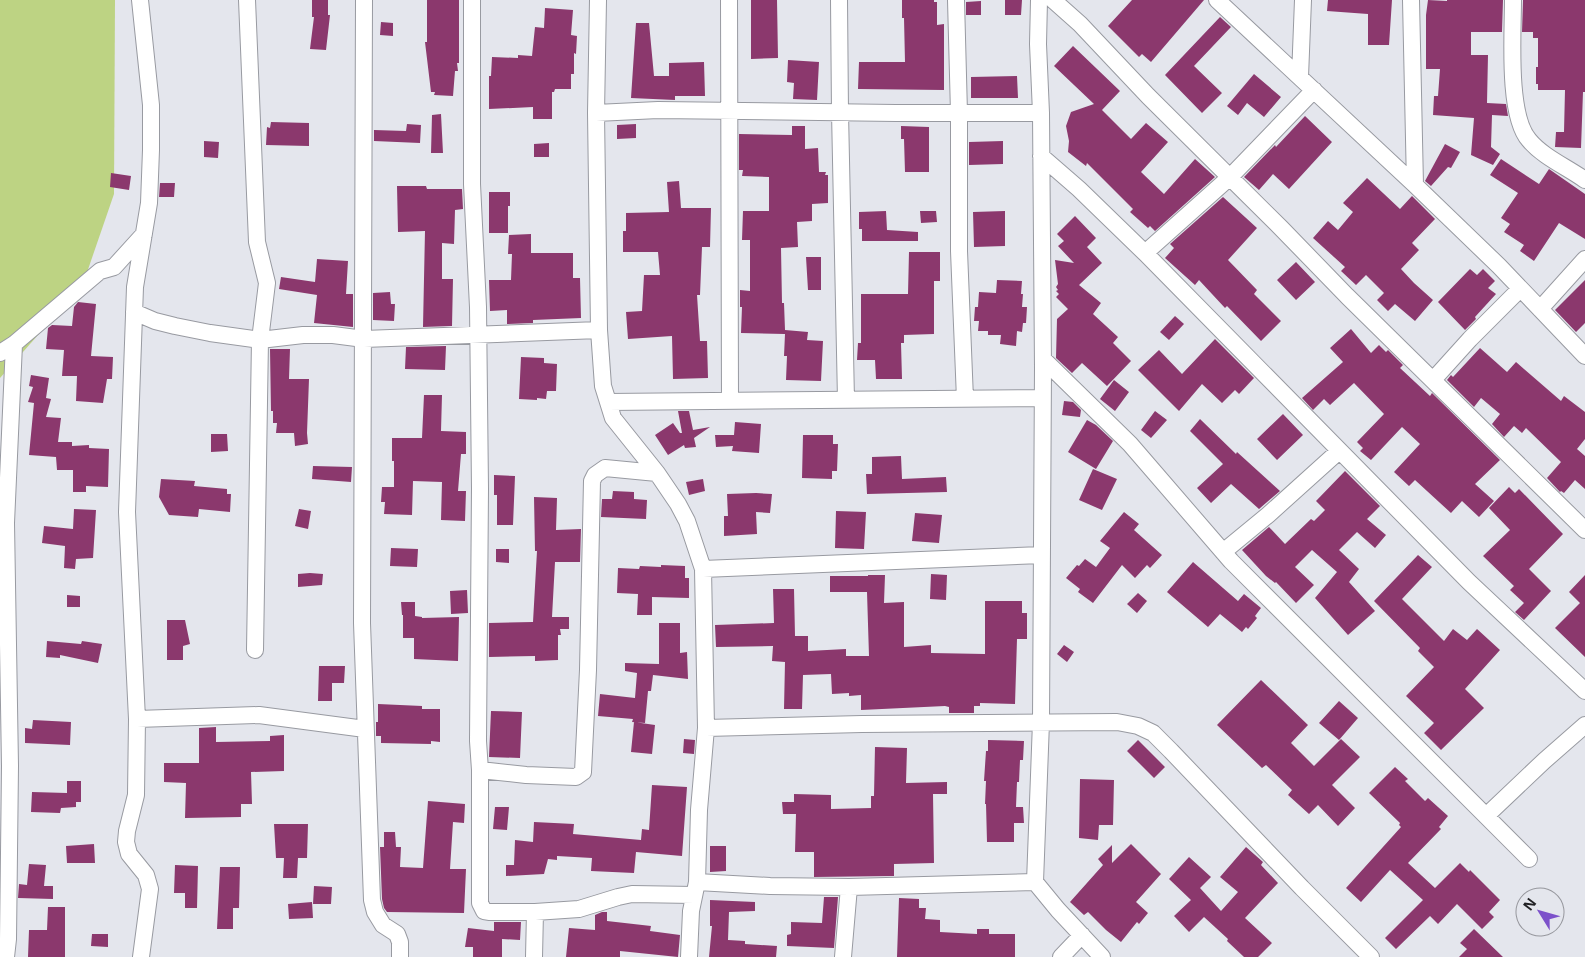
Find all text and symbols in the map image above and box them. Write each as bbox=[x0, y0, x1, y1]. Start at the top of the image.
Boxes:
north arrow bbox=[1515, 887, 1565, 937]
text: N bbox=[1518, 894, 1540, 914]

